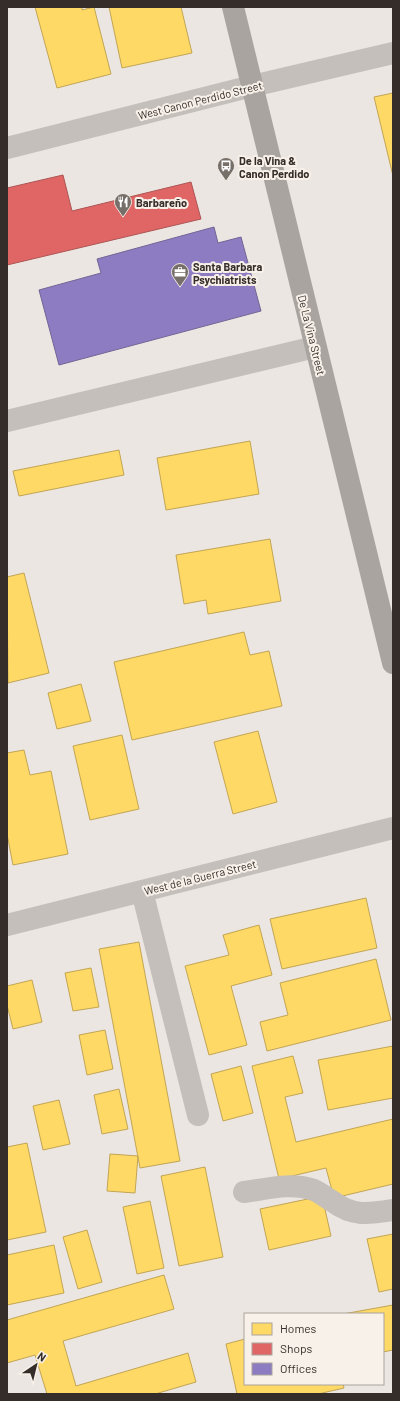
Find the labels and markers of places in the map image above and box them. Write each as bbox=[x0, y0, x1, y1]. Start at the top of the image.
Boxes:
place label: De la Vina & Canon Perdido bbox=[239, 154, 310, 180]
bus stop icon: De la Vina & Canon Perdido bbox=[216, 156, 236, 181]
restaurant icon: Barbareño bbox=[113, 192, 133, 217]
place label: Barbareño bbox=[136, 196, 187, 209]
place label: Santa Barbara Psychiatrists bbox=[193, 260, 262, 286]
office icon: Santa Barbara Psychiatrists bbox=[170, 262, 190, 287]

